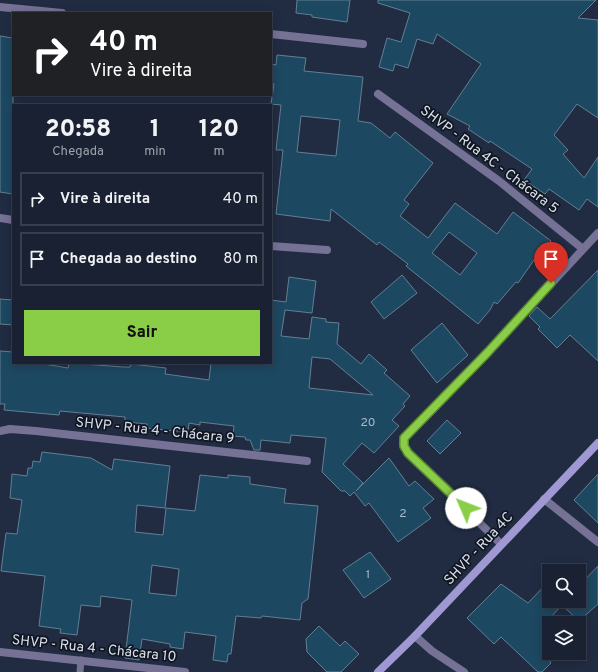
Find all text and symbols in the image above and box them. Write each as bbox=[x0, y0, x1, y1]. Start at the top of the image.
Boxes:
text: 40 m bbox=[90, 25, 158, 61]
icon: right bbox=[24, 28, 76, 80]
text: Vire à direita bbox=[90, 60, 192, 83]
street label: SHVP - Rua 4C - Chácara 5 bbox=[416, 102, 562, 218]
text: 20:58 bbox=[45, 115, 111, 145]
text: 1 bbox=[150, 115, 160, 145]
text: 120 bbox=[199, 115, 239, 145]
text: Chegada bbox=[52, 144, 104, 160]
text: min bbox=[144, 144, 166, 160]
text: m bbox=[213, 144, 224, 160]
icon: right bbox=[26, 188, 48, 210]
text: Vire à direita bbox=[60, 190, 150, 209]
text: 40 m bbox=[223, 190, 258, 209]
pin bbox=[534, 242, 568, 283]
icon: arrive bbox=[26, 248, 48, 270]
icon: arrive bbox=[540, 248, 562, 270]
text: Chegada ao destino bbox=[60, 250, 197, 269]
text: 80 m bbox=[223, 250, 258, 269]
button: Sair bbox=[24, 310, 260, 356]
street label: SHVP - Rua 4 - Chácara 9 bbox=[75, 414, 235, 448]
house number: 20 bbox=[360, 415, 376, 431]
position arrow bbox=[445, 487, 487, 529]
house number: 2 bbox=[399, 506, 407, 522]
street label: SHVP - Rua 4C bbox=[441, 509, 517, 589]
map controls bbox=[542, 564, 586, 660]
button: search bbox=[542, 564, 586, 608]
house number: 1 bbox=[366, 567, 370, 583]
button: layers bbox=[542, 616, 586, 660]
street label: SHVP - Rua 4 - Chácara 10 bbox=[11, 632, 177, 666]

